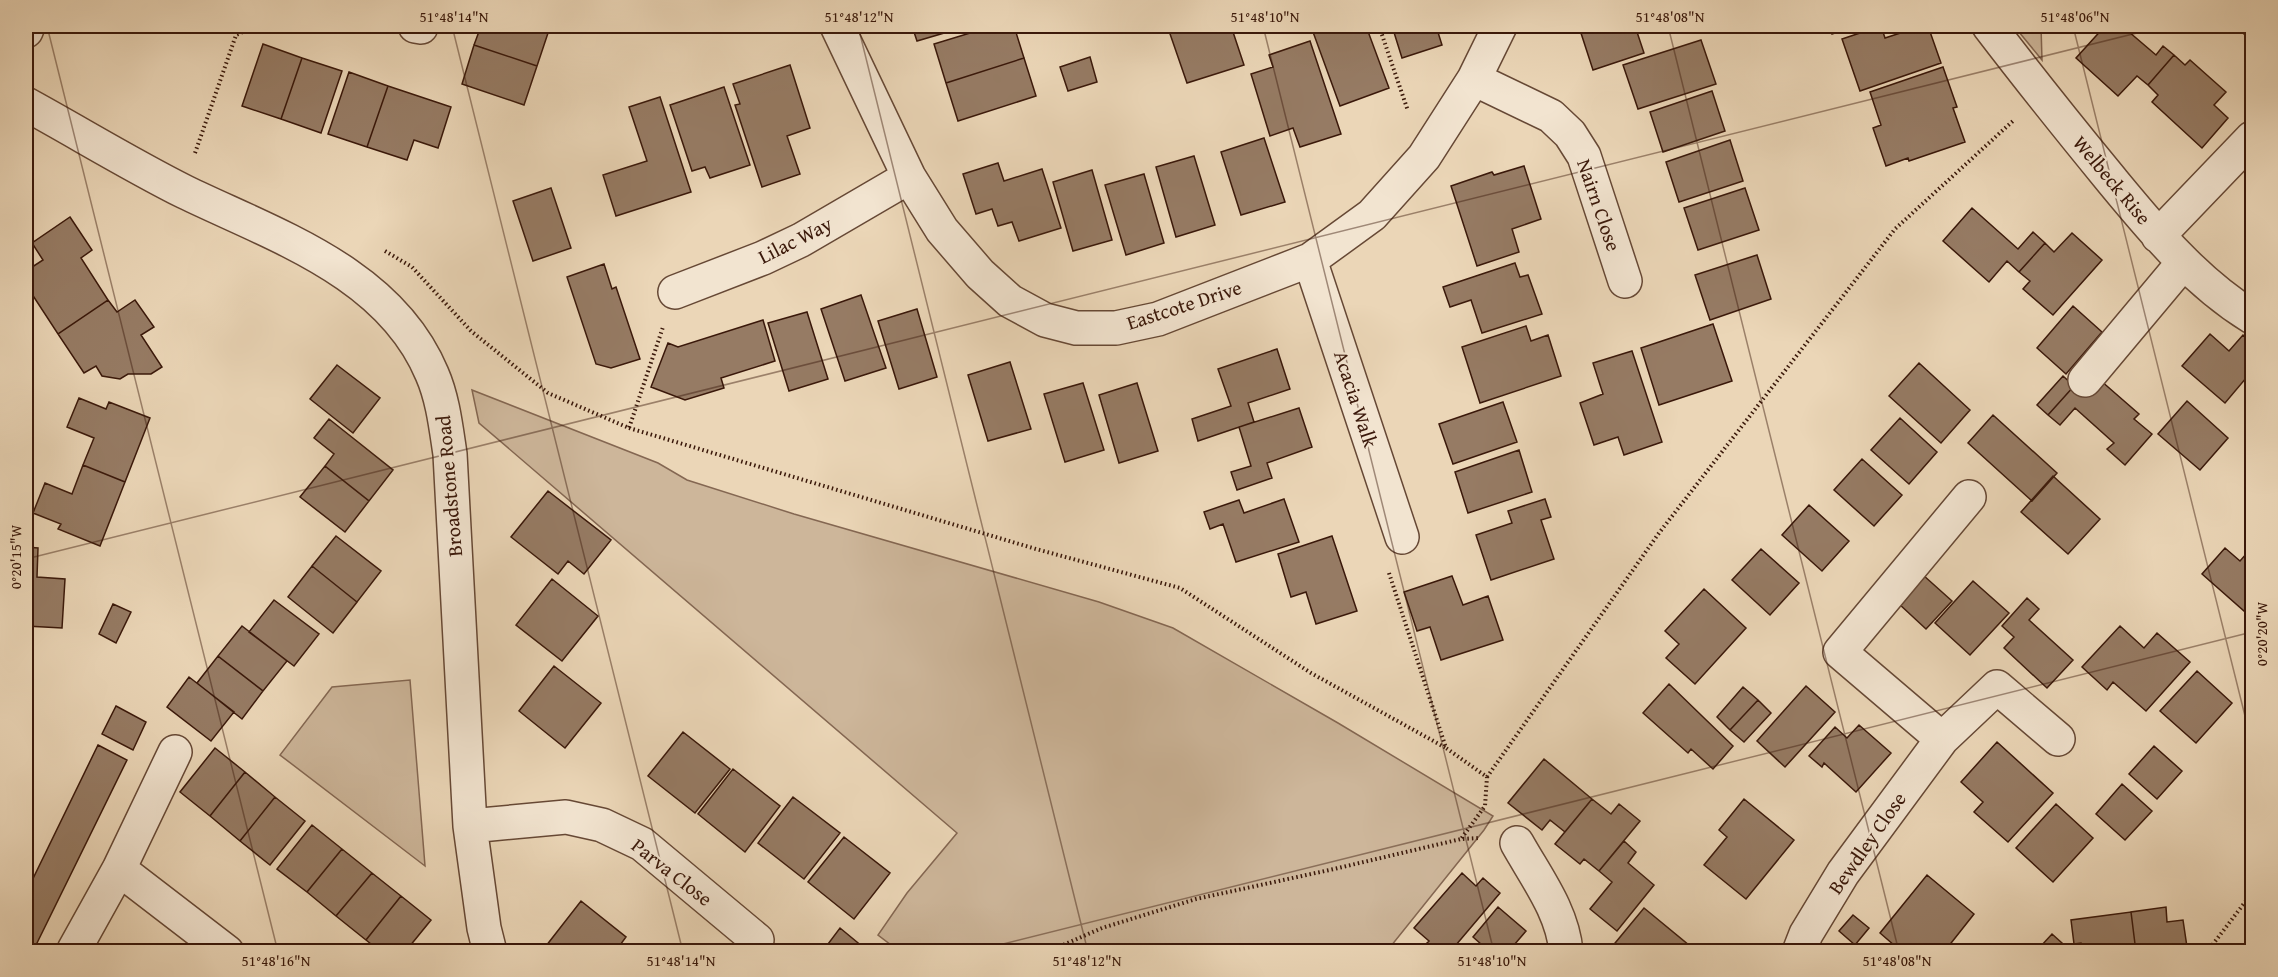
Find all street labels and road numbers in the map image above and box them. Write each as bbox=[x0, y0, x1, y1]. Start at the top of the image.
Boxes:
street label: Welbeck Rise bbox=[2066, 129, 2158, 231]
street label: Nairn Close bbox=[1570, 155, 1629, 255]
street label: Lilac Way bbox=[753, 209, 837, 270]
street label: Eastcote Drive bbox=[1123, 272, 1245, 337]
street label: Acacia Walk bbox=[1327, 347, 1386, 452]
street label: Broadstone Road bbox=[428, 414, 469, 558]
street label: Bewdley Close bbox=[1821, 786, 1913, 900]
street label: Parva Close bbox=[626, 831, 719, 913]

